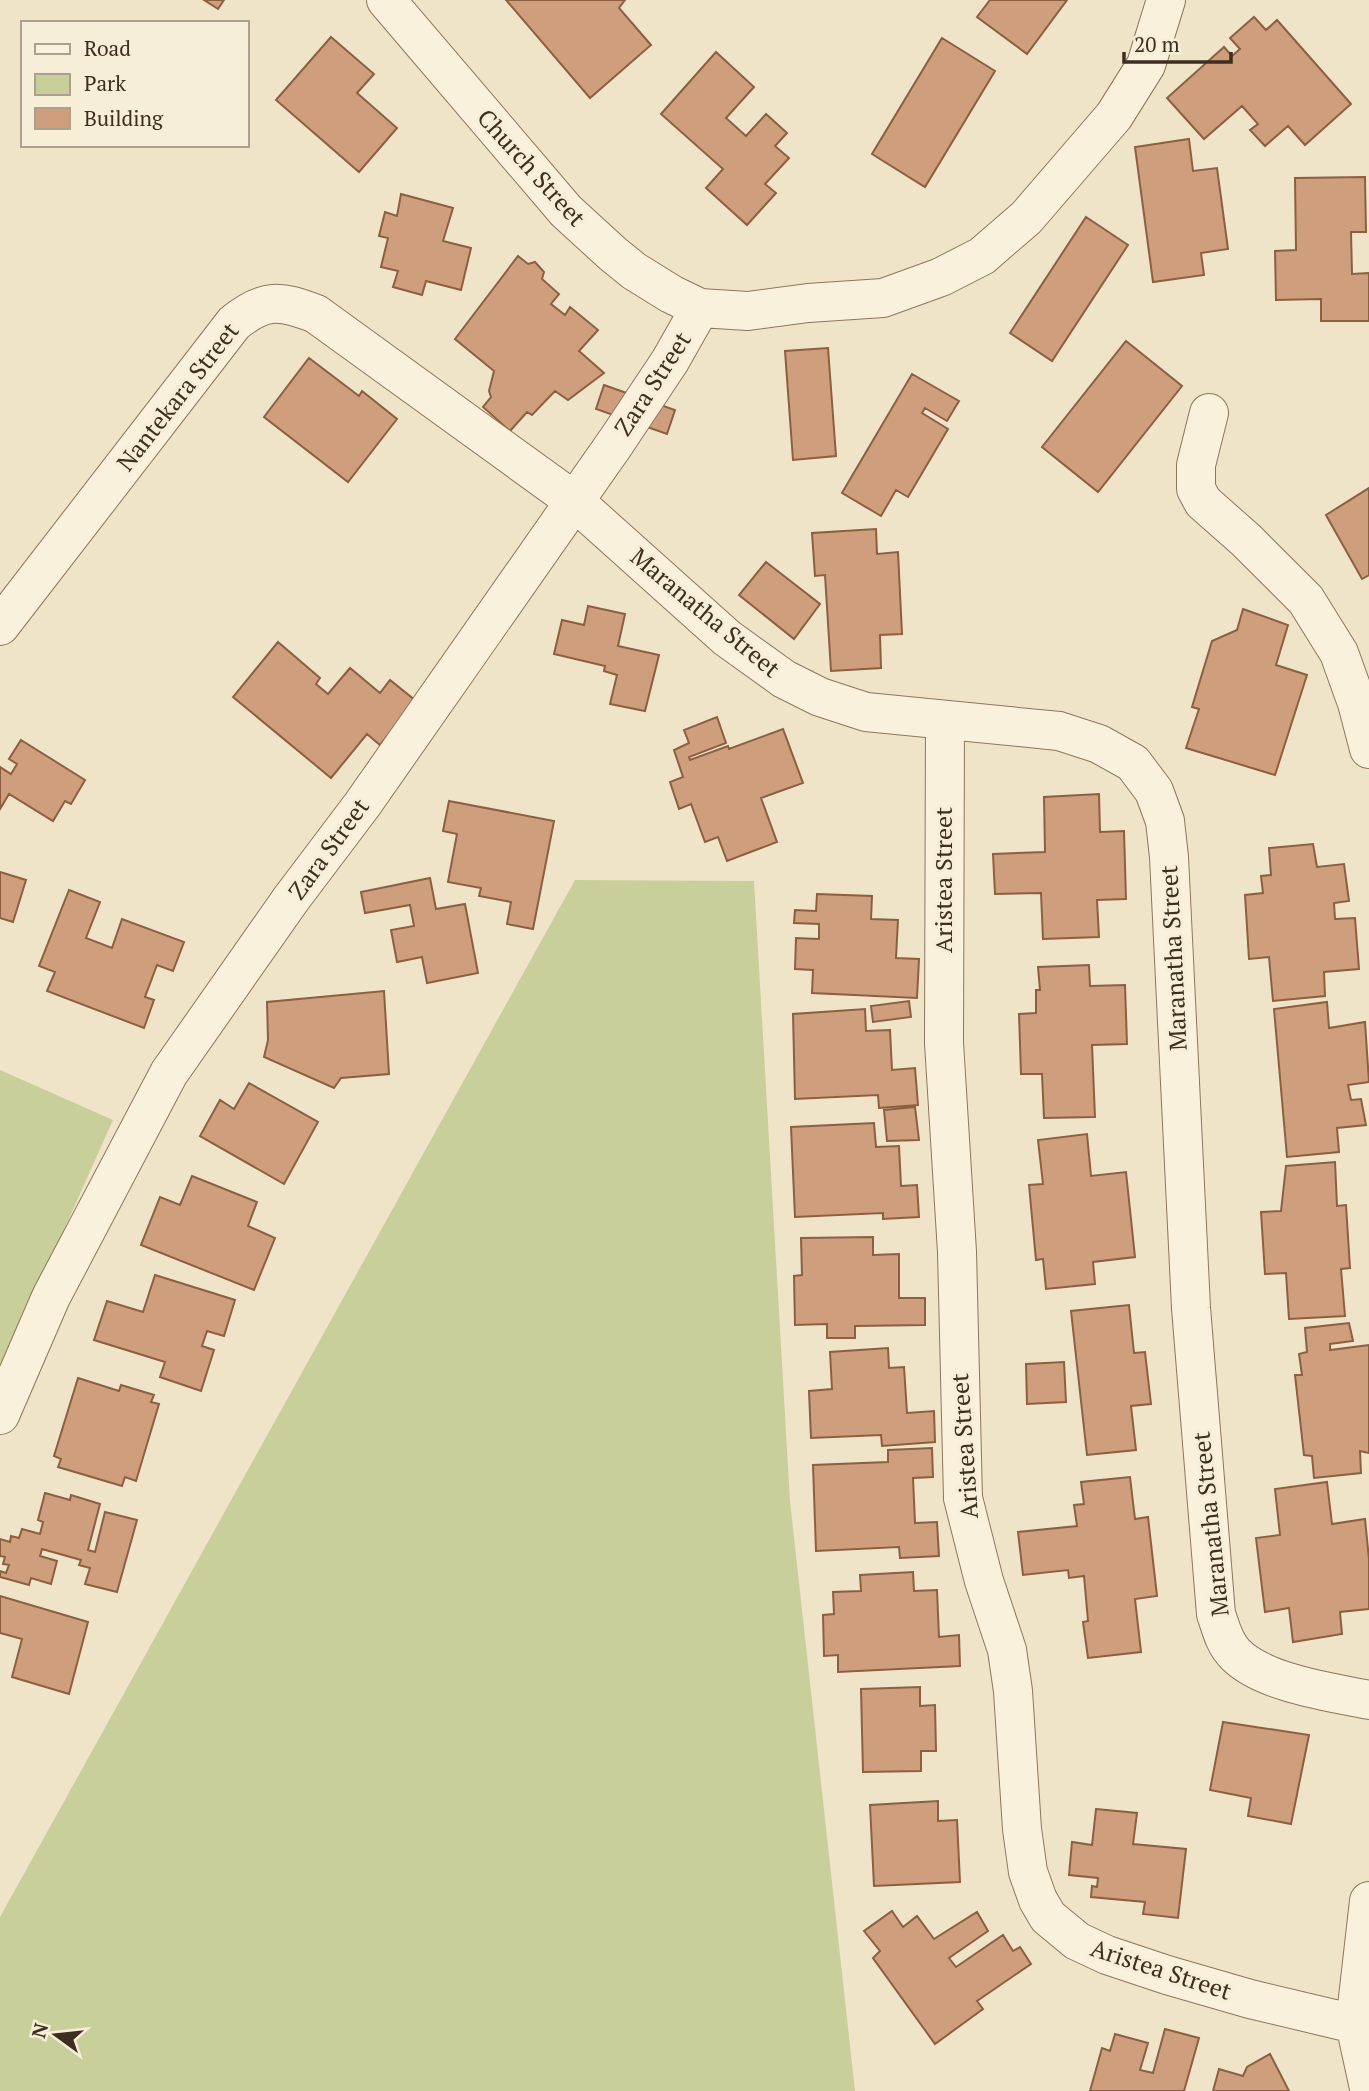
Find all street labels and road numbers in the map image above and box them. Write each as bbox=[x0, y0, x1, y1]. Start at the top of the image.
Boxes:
street label: Church Street bbox=[470, 102, 593, 233]
street label: Nantekara Street bbox=[109, 315, 245, 477]
street label: Zara Street bbox=[607, 325, 698, 442]
street label: Maranatha Street bbox=[624, 540, 787, 684]
street label: Zara Street bbox=[281, 791, 376, 906]
street label: Aristea Street bbox=[927, 807, 959, 953]
street label: Maranatha Street bbox=[1152, 864, 1194, 1052]
street label: Aristea Street bbox=[943, 1372, 985, 1520]
street label: Maranatha Street bbox=[1184, 1430, 1236, 1618]
street label: Aristea Street bbox=[1087, 1931, 1236, 2007]

